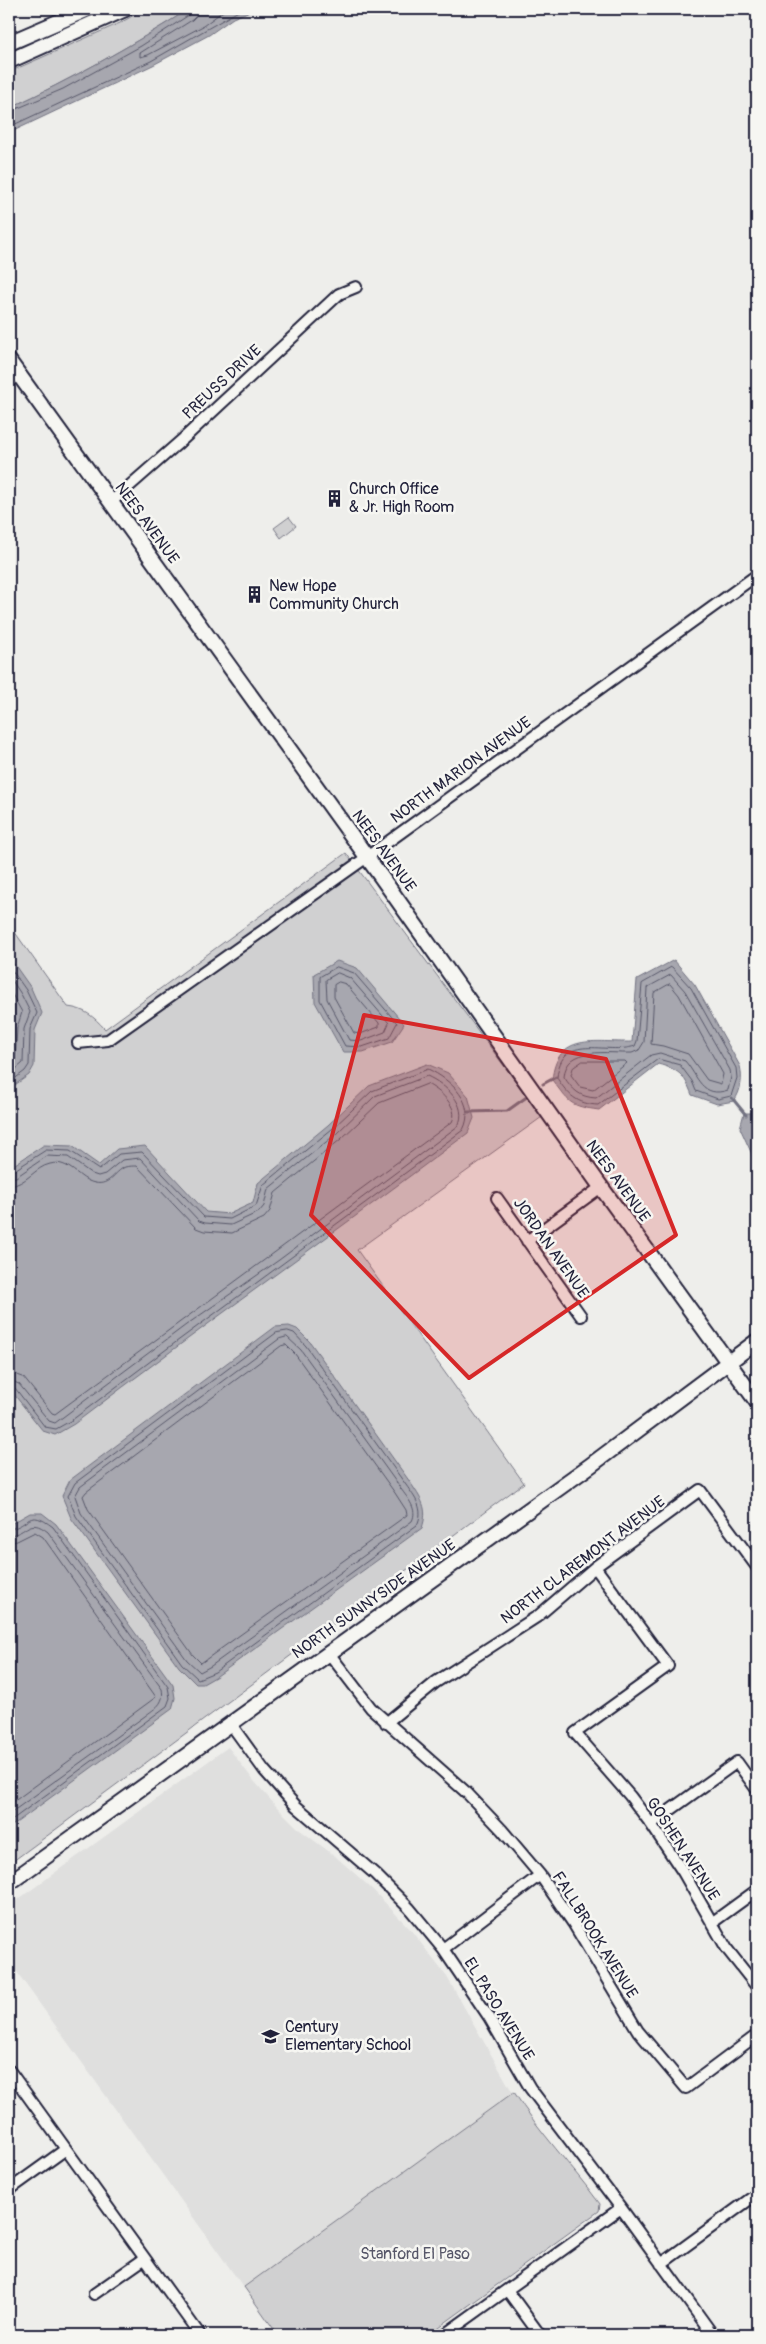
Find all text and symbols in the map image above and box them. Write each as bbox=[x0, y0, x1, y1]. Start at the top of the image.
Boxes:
street label: PREUSS DRIVE bbox=[178, 340, 266, 424]
street label: NEES AVENUE bbox=[111, 478, 183, 568]
place label: Church Office & Jr. High Room bbox=[349, 479, 454, 517]
building icon: Church Office & Jr. High Room bbox=[325, 488, 345, 508]
place label: New Hope Community Church bbox=[269, 576, 399, 614]
building icon: New Hope Community Church bbox=[245, 585, 265, 605]
street label: NORTH MARION AVENUE bbox=[387, 712, 535, 828]
street label: NEES AVENUE bbox=[348, 806, 420, 896]
street label: NEES AVENUE bbox=[582, 1136, 654, 1226]
street label: JORDAN AVENUE bbox=[509, 1194, 593, 1302]
street label: NORTH CLAREMONT AVENUE bbox=[497, 1492, 669, 1628]
street label: NORTH SUNNYSIDE AVENUE bbox=[288, 1535, 460, 1663]
street label: GOSHEN AVENUE bbox=[642, 1793, 724, 1905]
street label: FALLBROOK AVENUE bbox=[548, 1868, 642, 2002]
street label: EL PASO AVENUE bbox=[459, 1954, 539, 2064]
place label: Century Elementary School bbox=[285, 2017, 411, 2055]
school or university icon: Century Elementary School bbox=[261, 2026, 281, 2046]
park label: Stanford El Paso bbox=[360, 2244, 470, 2264]

